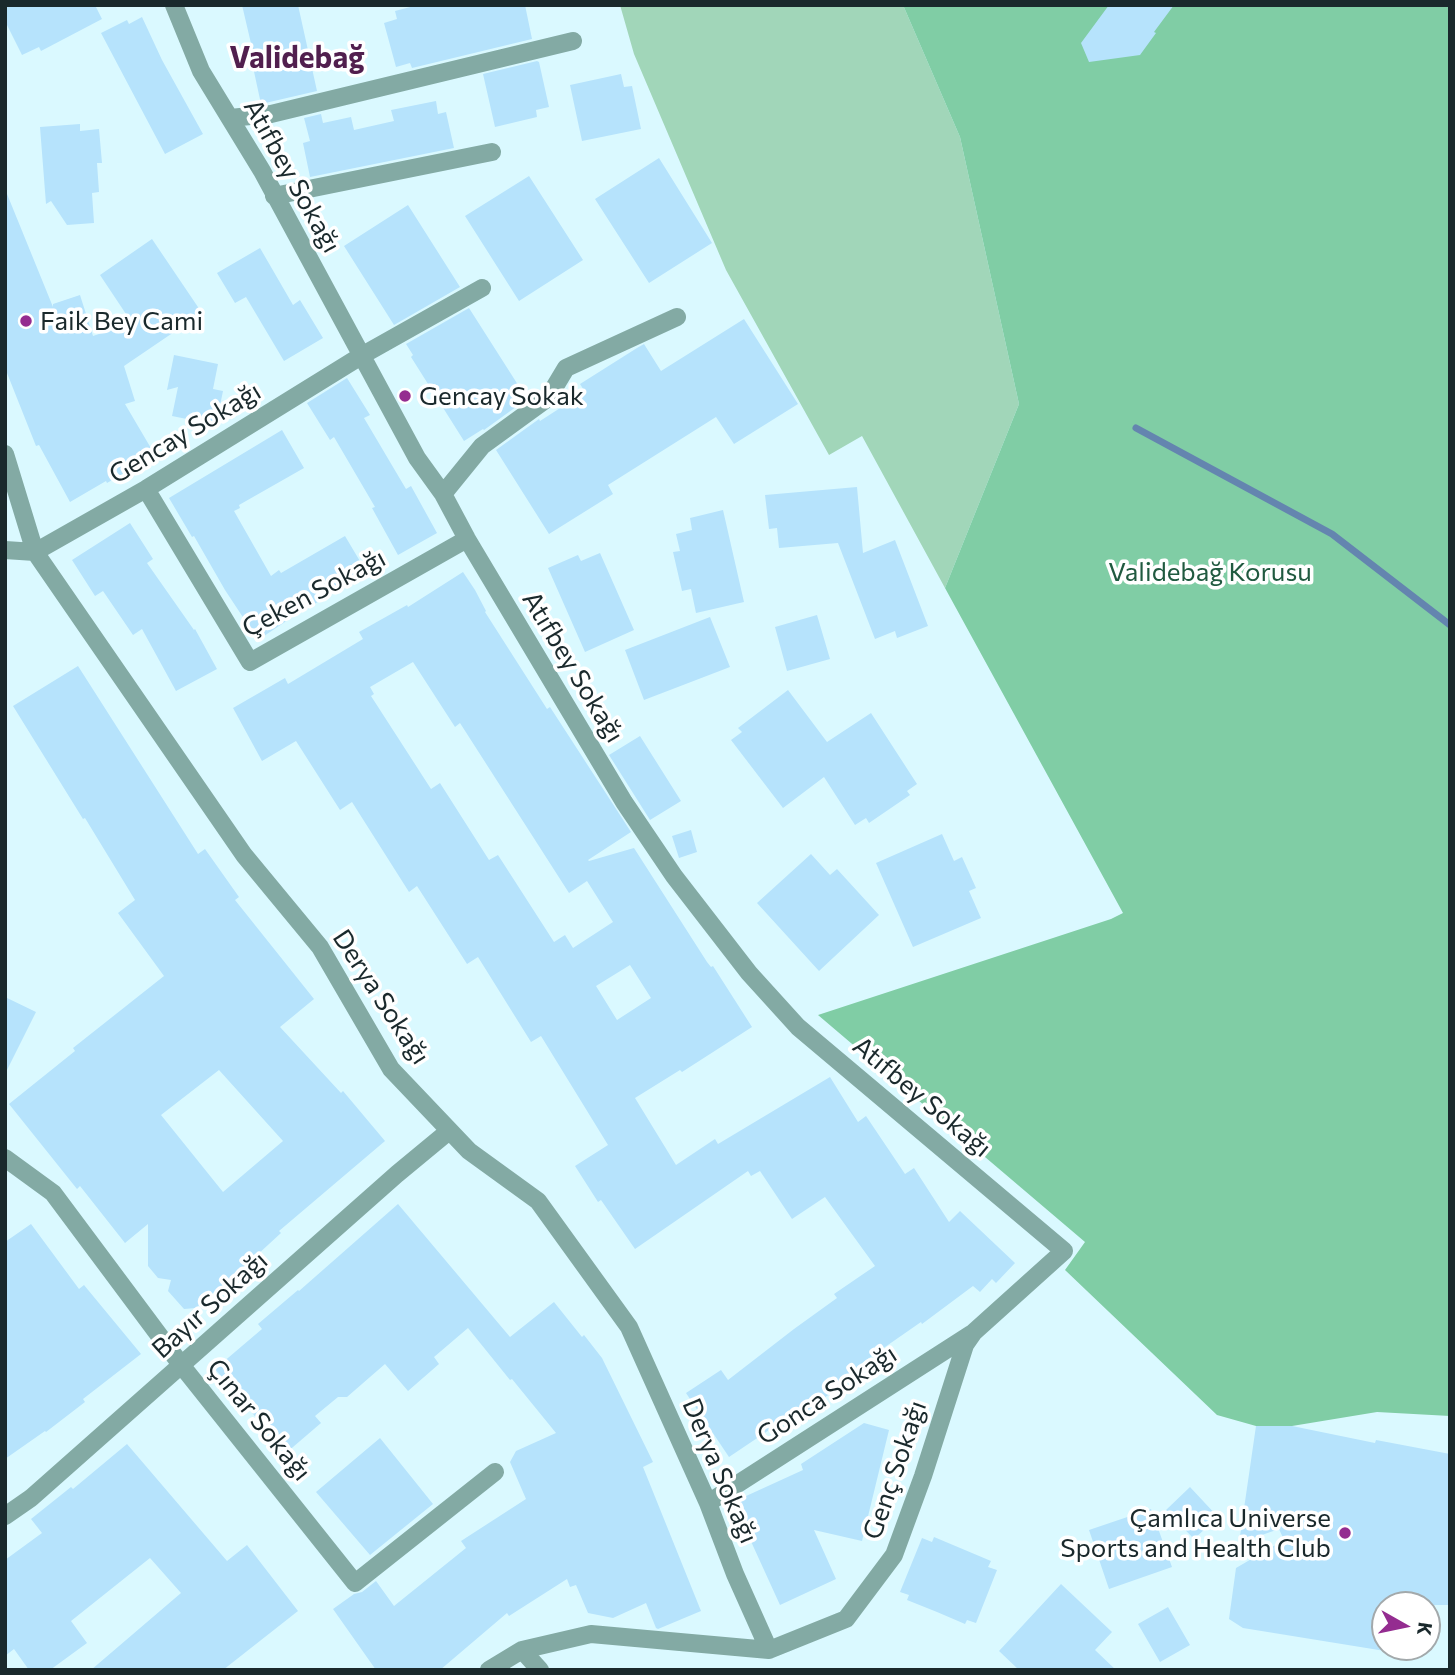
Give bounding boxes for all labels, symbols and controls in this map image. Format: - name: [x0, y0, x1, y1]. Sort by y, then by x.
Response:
- district label: Validebağ: [229, 40, 365, 76]
- street label: Atıfbey Sokağı: [237, 94, 347, 258]
- place label: Faik Bey Cami: [40, 305, 203, 337]
- marker: Faik Bey Cami: [18, 313, 34, 329]
- street label: Gencay Sokağı: [103, 375, 267, 491]
- place label: Gencay Sokak: [419, 380, 584, 412]
- marker: Gencay Sokak: [397, 388, 413, 404]
- street label: Çeken Sokağı: [237, 542, 391, 644]
- park label: Validebağ Korusu: [1108, 556, 1312, 588]
- street label: Atıfbey Sokağı: [516, 586, 630, 748]
- street label: Derya Sokağı: [326, 924, 436, 1070]
- street label: Atıfbey Sokağı: [846, 1030, 998, 1164]
- street label: Bayır Sokağı: [146, 1245, 274, 1365]
- street label: Gonca Sokağı: [751, 1338, 903, 1452]
- street label: Çınar Sokağı: [200, 1353, 318, 1487]
- street label: Derya Sokağı: [676, 1394, 764, 1548]
- street label: Genç Sokağı: [857, 1396, 933, 1544]
- place label: Çamlıca Universe Sports and Health Club: [1060, 1502, 1331, 1564]
- marker: Çamlıca Universe Sports and Health Club: [1337, 1525, 1353, 1541]
- north arrow: [1371, 1591, 1441, 1661]
- text: K: [1413, 1621, 1438, 1637]

